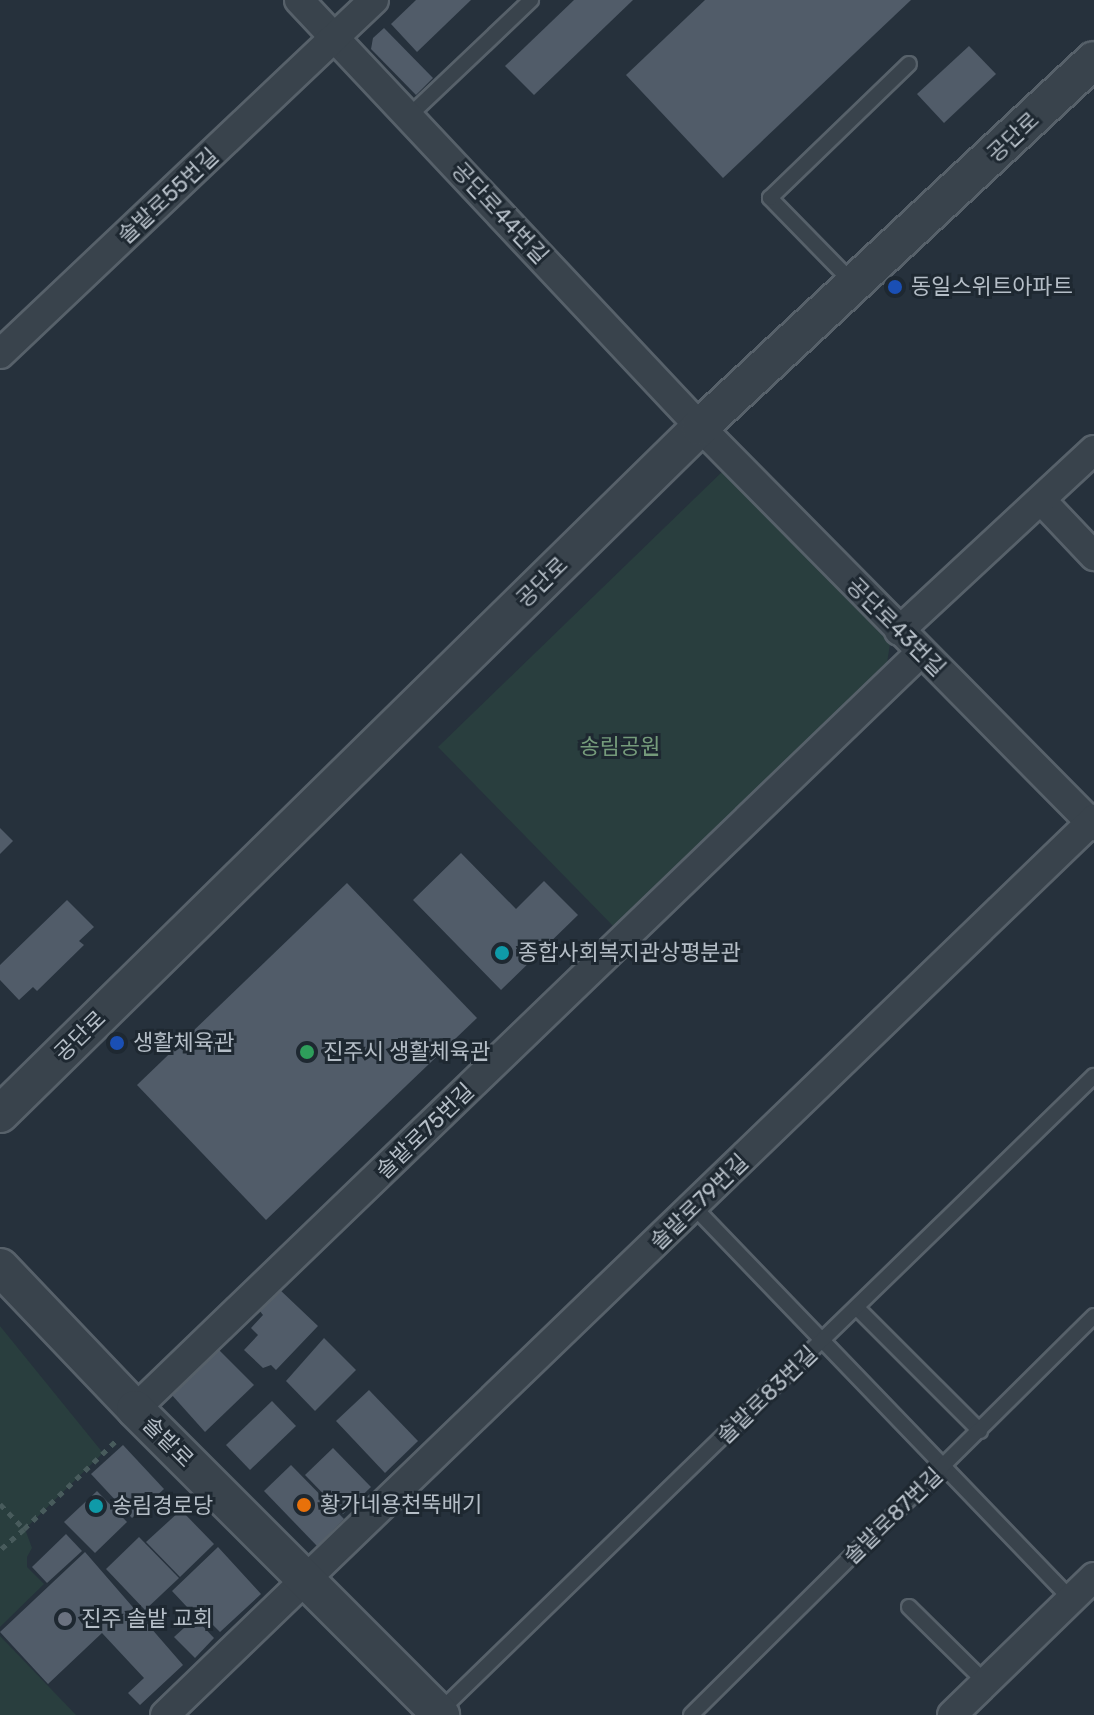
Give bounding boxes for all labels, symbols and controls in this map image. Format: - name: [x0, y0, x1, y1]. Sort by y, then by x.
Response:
- street label: 공단로: [982, 107, 1044, 167]
- street label: 솔밭로55번길: [112, 143, 224, 249]
- street label: 공단로44번길: [447, 157, 553, 269]
- place label: 동일스위트아파트: [911, 274, 1073, 300]
- marker: 동일스위트아파트: [886, 278, 904, 296]
- street label: 공단로: [511, 551, 573, 613]
- street label: 공단로43번길: [841, 572, 951, 682]
- park label: 송림공원: [580, 734, 660, 760]
- place label: 종합사회복지관상평분관: [518, 940, 741, 966]
- marker: 종합사회복지관상평분관: [493, 944, 511, 962]
- street label: 공단로: [49, 1005, 111, 1067]
- place label: 생활체육관: [133, 1030, 234, 1056]
- marker: 생활체육관: [108, 1034, 126, 1052]
- place label: 진주시 생활체육관: [323, 1039, 490, 1065]
- marker: 진주시 생활체육관: [298, 1043, 316, 1061]
- street label: 솔밭로75번길: [371, 1078, 479, 1184]
- street label: 솔밭로79번길: [645, 1149, 753, 1255]
- street label: 솔밭로83번길: [712, 1341, 822, 1449]
- street label: 솔밭로: [137, 1411, 199, 1473]
- street label: 솔밭로87번길: [838, 1463, 948, 1569]
- place label: 황가네용천뚝배기: [320, 1492, 482, 1518]
- place label: 송림경로당: [112, 1493, 213, 1519]
- marker: 황가네용천뚝배기: [295, 1496, 313, 1514]
- marker: 송림경로당: [87, 1497, 105, 1515]
- place label: 진주 솔밭 교회: [81, 1606, 213, 1632]
- marker: 진주 솔밭 교회: [56, 1610, 74, 1628]

